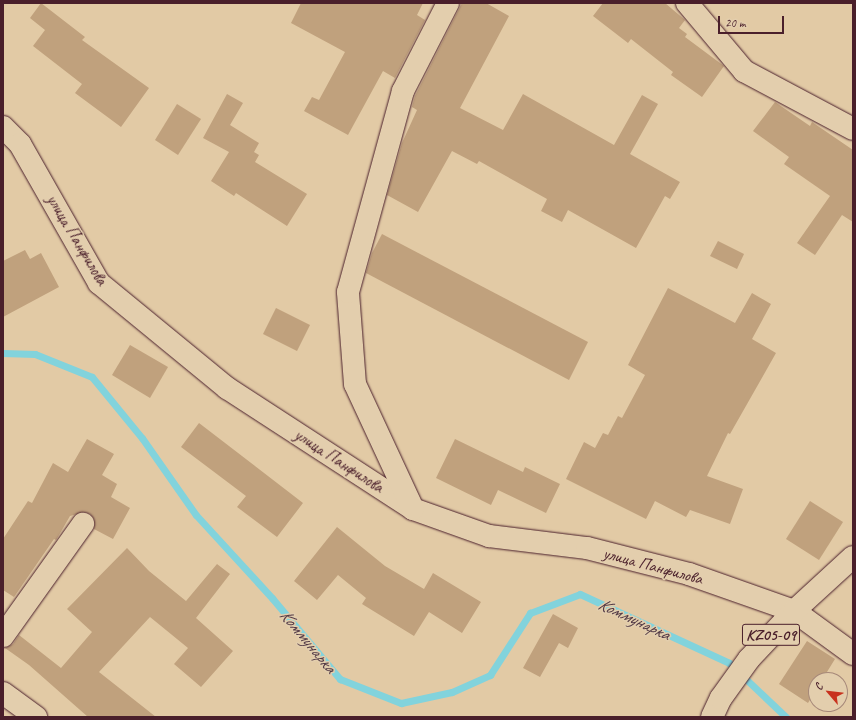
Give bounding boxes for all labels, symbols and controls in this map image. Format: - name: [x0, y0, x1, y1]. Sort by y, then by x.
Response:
- scale bar: [720, 8, 786, 34]
- text: 20 m: [725, 15, 745, 31]
- street label: улица Панфилова: [42, 191, 112, 289]
- street label: улица Панфилова: [291, 425, 387, 497]
- street label: улица Панфилова: [601, 543, 705, 589]
- water label: Коммунарка: [595, 593, 673, 645]
- water label: Коммунарка: [275, 605, 341, 677]
- road number: KZ05-09: [741, 621, 801, 649]
- north arrow: [808, 672, 848, 712]
- text: С: [811, 681, 826, 693]

